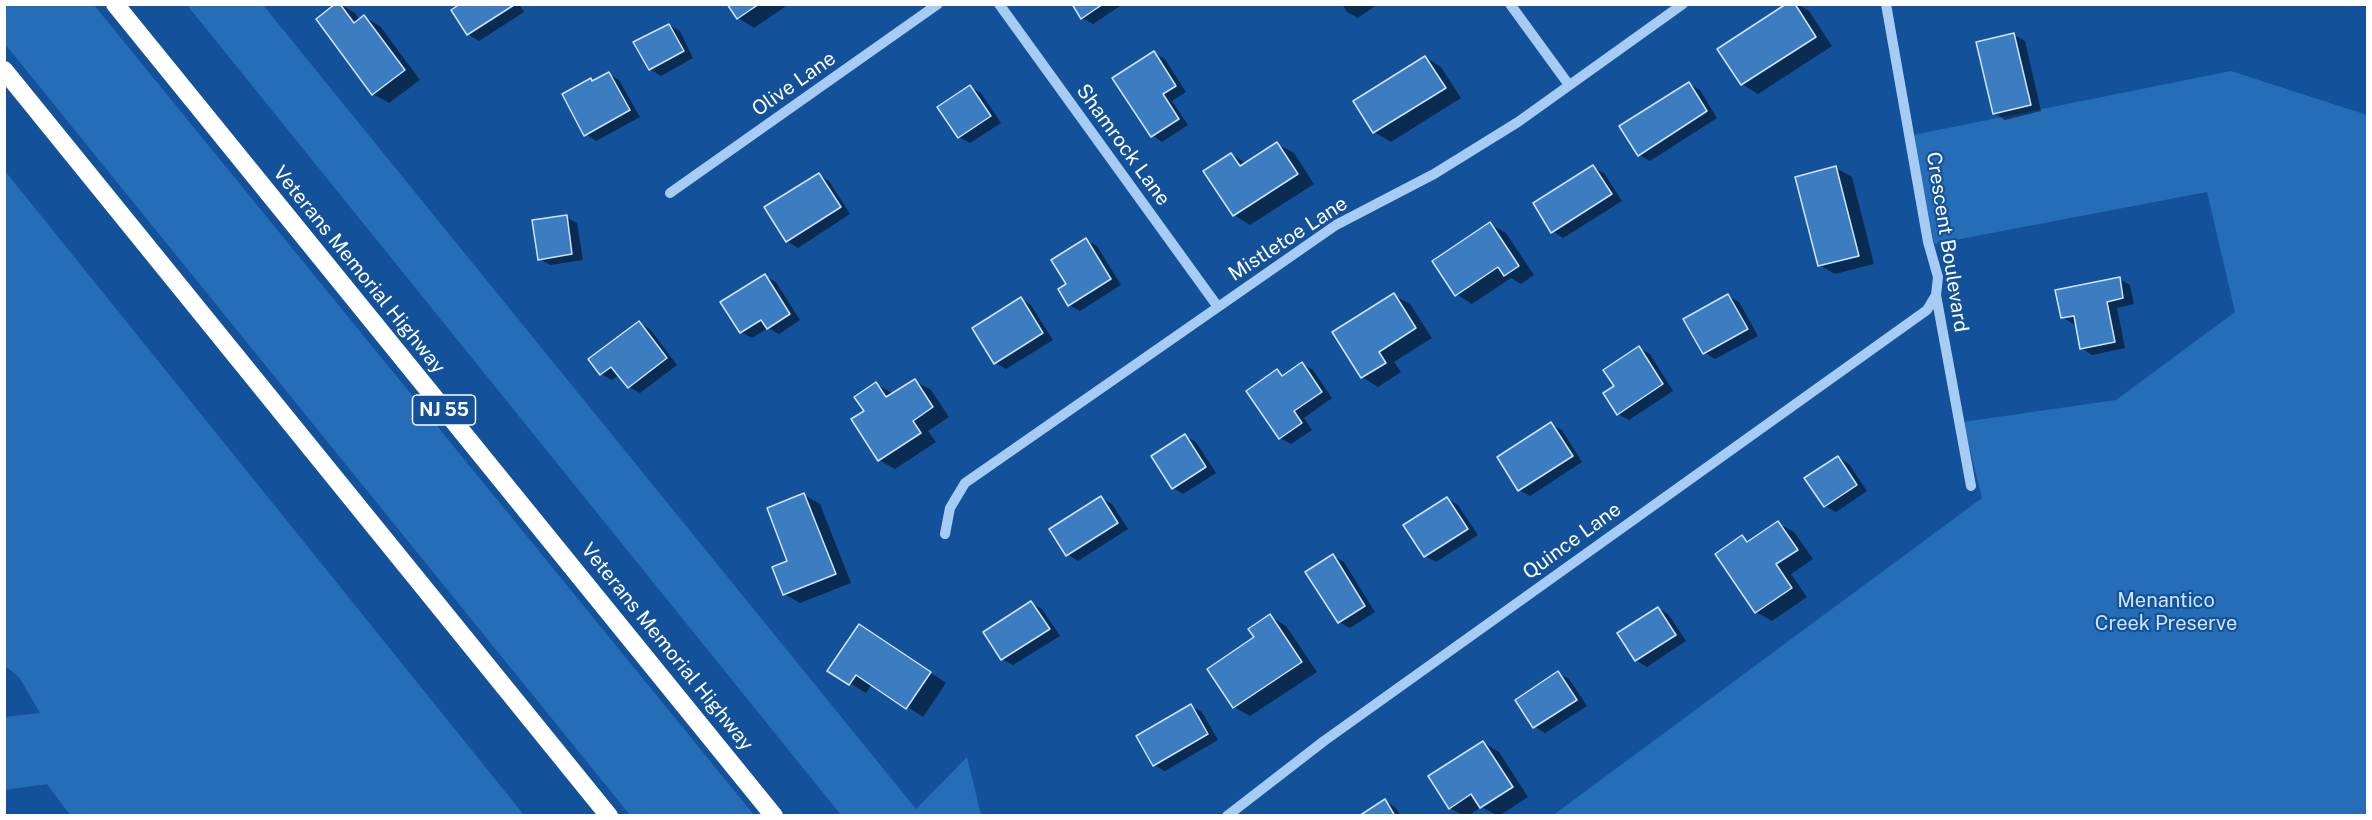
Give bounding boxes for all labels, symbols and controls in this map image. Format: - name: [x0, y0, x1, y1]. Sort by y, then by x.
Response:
- street label: Olive Lane: [748, 46, 840, 122]
- street label: Shamrock Lane: [1071, 80, 1175, 210]
- street label: Crescent Boulevard: [1921, 150, 1973, 334]
- street label: Veterans Memorial Highway: [268, 161, 450, 379]
- street label: Mistletoe Lane: [1224, 192, 1352, 286]
- road number: NJ 55: [412, 395, 476, 425]
- street label: Quince Lane: [1518, 497, 1626, 585]
- street label: Veterans Memorial Highway: [576, 538, 758, 756]
- park label: Menantico Creek Preserve: [2095, 589, 2237, 636]

